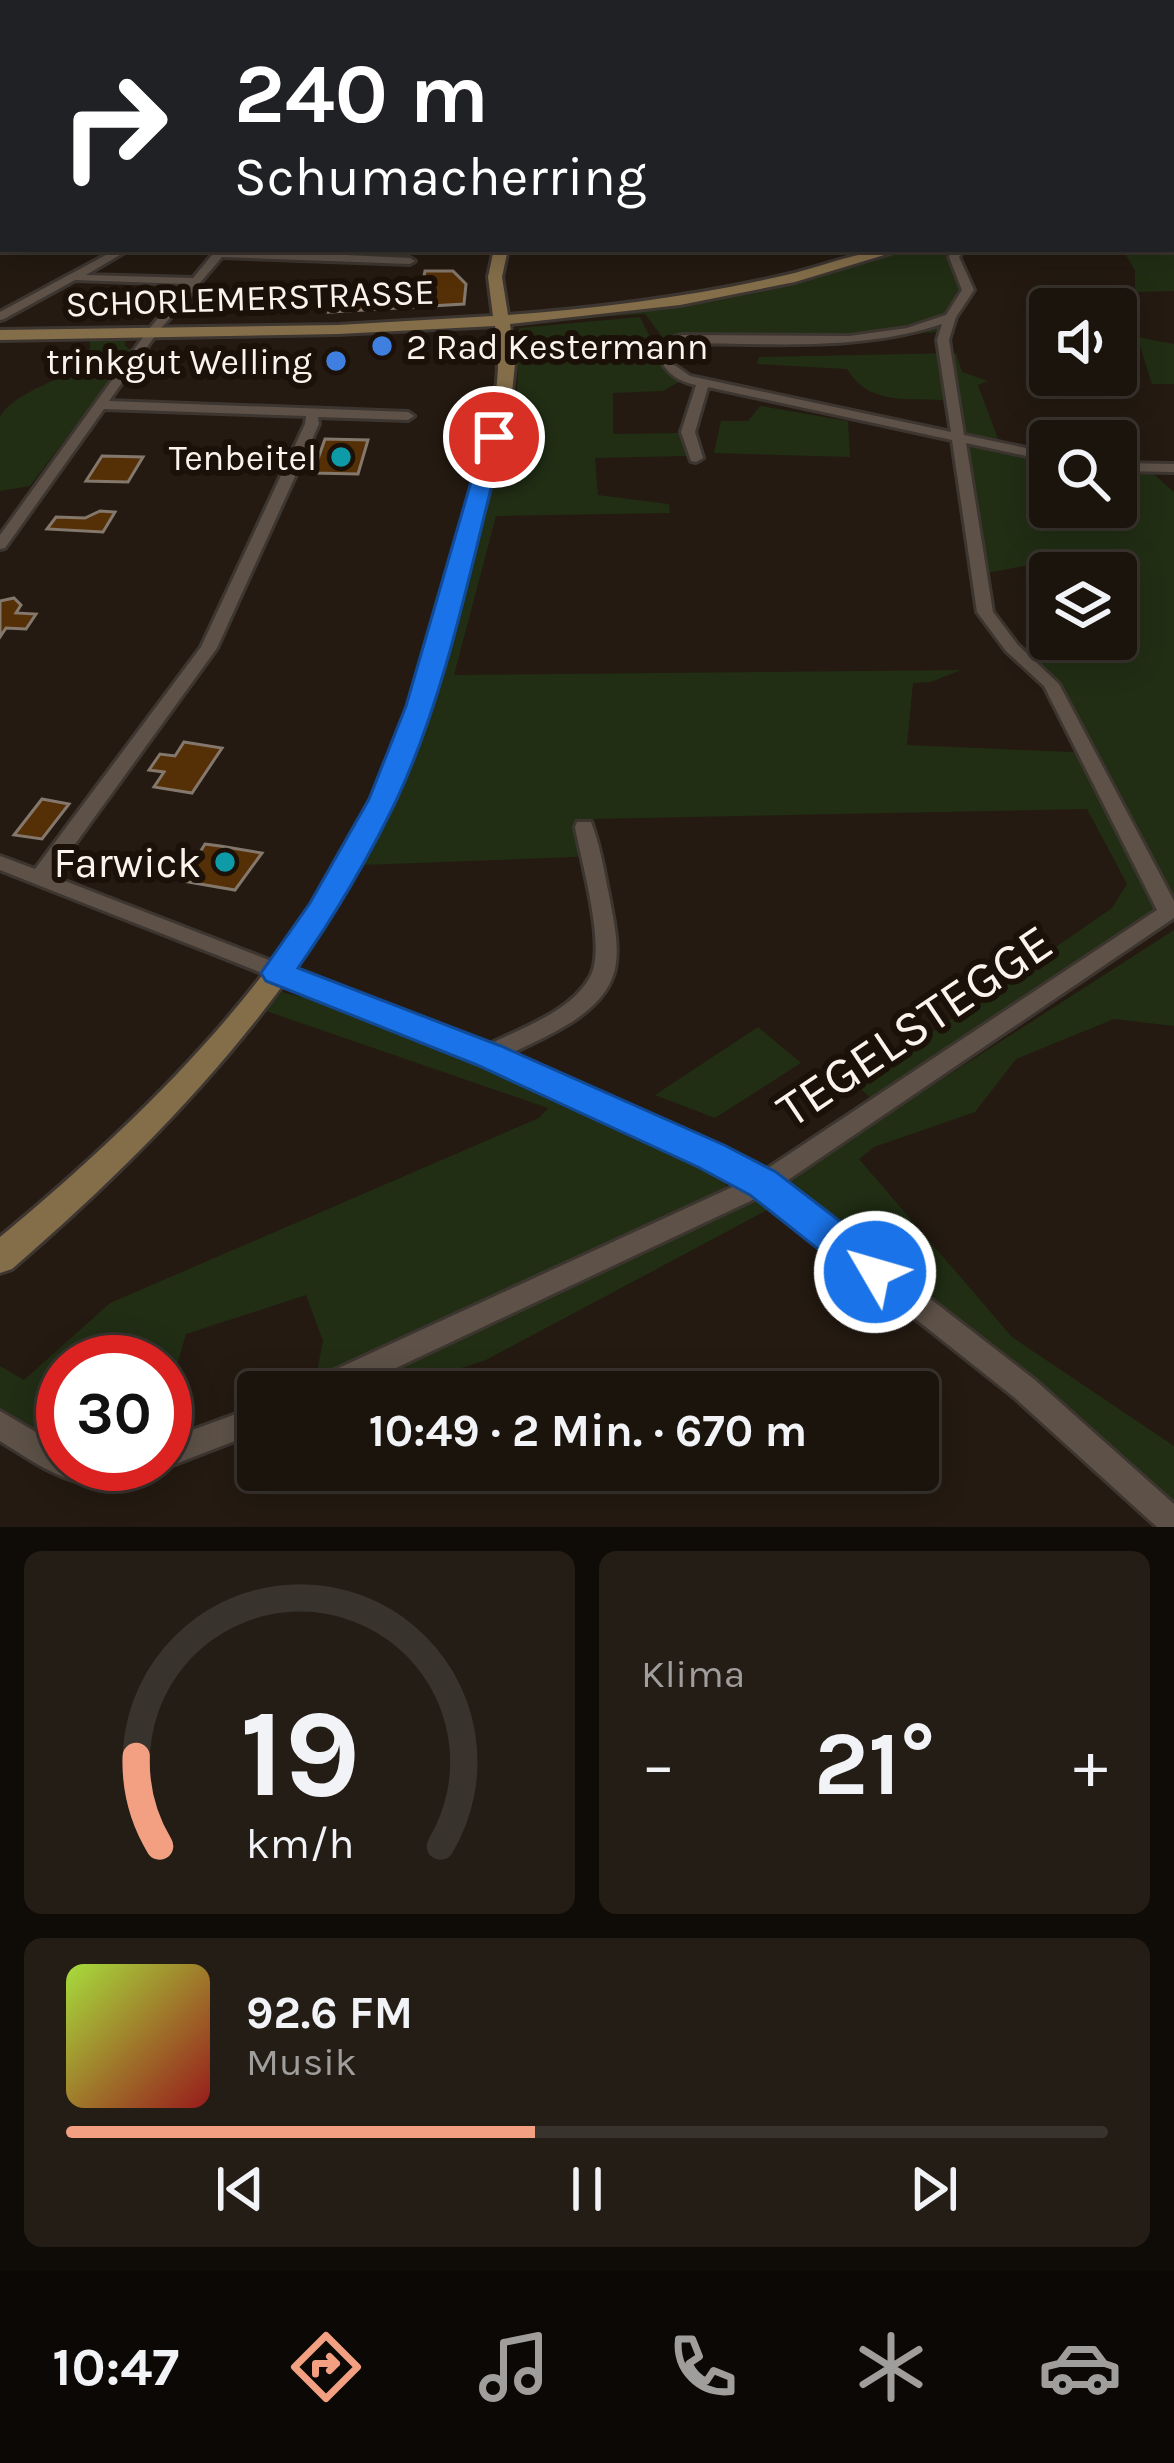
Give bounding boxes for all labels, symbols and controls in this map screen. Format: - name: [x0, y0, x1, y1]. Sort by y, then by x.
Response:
- text: 240 m: [234, 45, 489, 143]
- icon: right: [36, 48, 192, 204]
- text: Schumacherring: [234, 145, 646, 209]
- street label: SCHORLEMERSTRASSE: [65, 271, 435, 325]
- map controls: [1029, 288, 1137, 660]
- button: sound: [1029, 288, 1137, 396]
- place label: 2 Rad Kestermann: [406, 326, 708, 368]
- marker: 2 Rad Kestermann: [369, 333, 395, 359]
- place label: trinkgut Welling: [46, 341, 312, 383]
- marker: trinkgut Welling: [323, 348, 349, 374]
- pin: [443, 386, 545, 488]
- icon: arrive: [461, 404, 527, 470]
- button: search: [1029, 420, 1137, 528]
- place label: Tenbeitel: [169, 437, 317, 479]
- marker: Tenbeitel: [328, 444, 354, 470]
- button: layers: [1029, 552, 1137, 660]
- place label: Farwick: [53, 838, 201, 888]
- marker: Farwick: [212, 849, 238, 875]
- street label: TEGELSTEGGE: [766, 912, 1064, 1140]
- position arrow: [812, 1209, 938, 1335]
- speed limit sign: 30: [36, 1335, 192, 1491]
- text: 10:49 · 2 Min. · 670 m: [369, 1405, 807, 1457]
- text: Klima: [641, 1651, 745, 1697]
- text: 19: [239, 1681, 360, 1826]
- text: 21°: [814, 1711, 935, 1817]
- text: −: [641, 1726, 676, 1804]
- text: +: [1073, 1726, 1108, 1804]
- text: km/h: [245, 1818, 354, 1868]
- text: 92.6 FM: [246, 1987, 413, 2039]
- text: Musik: [246, 2039, 357, 2085]
- icon: previous: [207, 2156, 273, 2222]
- icon: pause: [554, 2156, 620, 2222]
- icon: next: [901, 2156, 967, 2222]
- icon: directions: [284, 2325, 368, 2409]
- icon: music: [472, 2325, 556, 2409]
- icon: phone: [661, 2325, 745, 2409]
- icon: climate: [849, 2325, 933, 2409]
- icon: car: [1038, 2325, 1122, 2409]
- text: 10:47: [52, 2335, 179, 2399]

